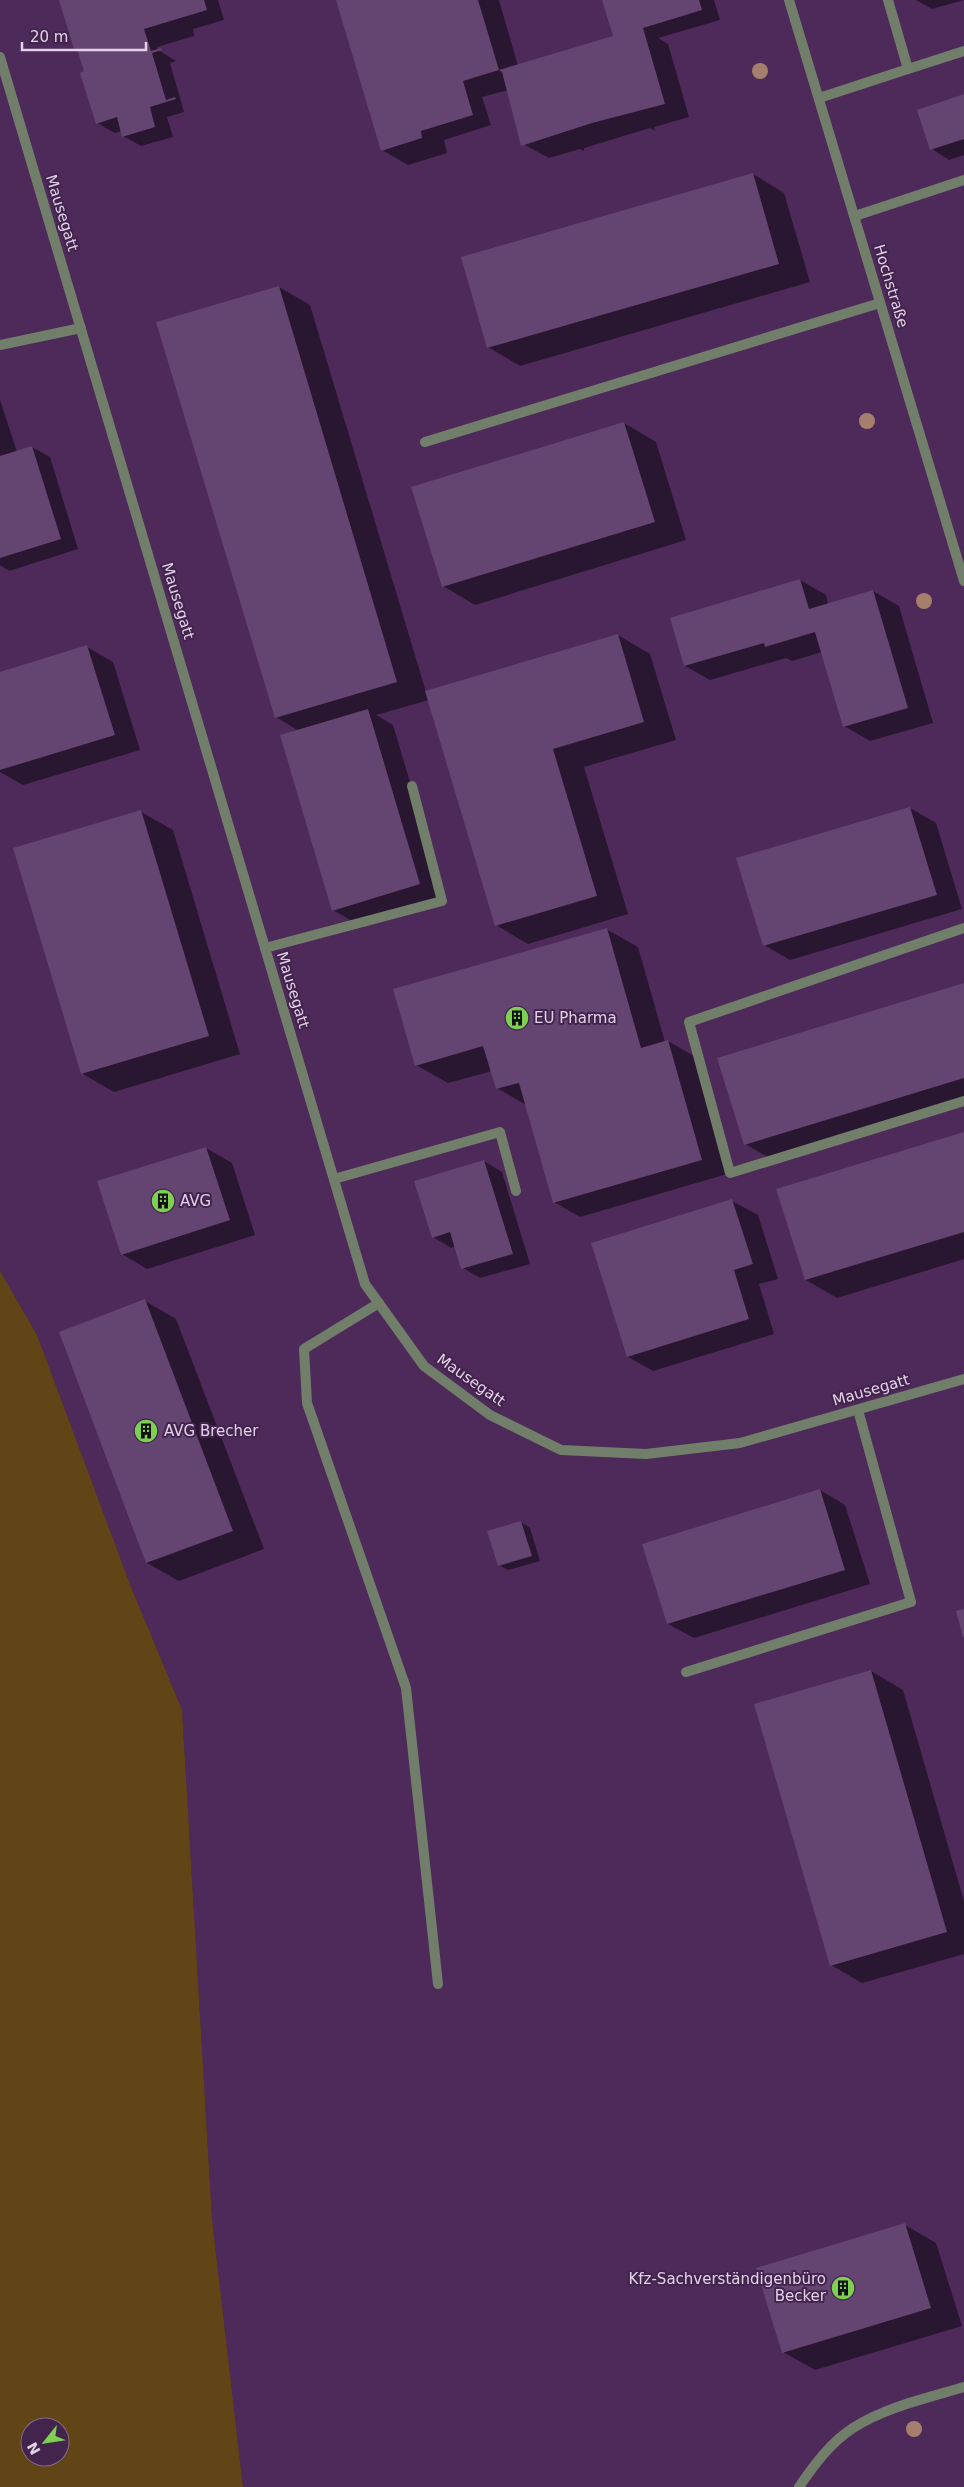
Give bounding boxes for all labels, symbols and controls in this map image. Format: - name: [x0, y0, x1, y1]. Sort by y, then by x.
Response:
- scale bar: [22, 20, 146, 52]
- text: 20 m: [30, 28, 68, 46]
- street label: Mausegatt: [42, 173, 82, 254]
- street label: Hochstraße: [870, 242, 912, 330]
- street label: Mausegatt: [158, 561, 198, 642]
- street label: Mausegatt: [273, 950, 313, 1031]
- building icon: EU Pharma: [504, 1005, 530, 1031]
- place label: EU Pharma: [534, 1009, 617, 1027]
- building icon: AVG: [150, 1188, 176, 1214]
- place label: AVG: [180, 1192, 211, 1210]
- street label: Mausegatt: [433, 1350, 509, 1410]
- street label: Mausegatt: [830, 1370, 912, 1410]
- building icon: AVG Brecher: [133, 1418, 159, 1444]
- place label: AVG Brecher: [164, 1422, 259, 1440]
- place label: Kfz-Sachverständigenbüro Becker: [628, 2270, 827, 2305]
- building icon: Kfz-Sachverständigenbüro Becker: [830, 2275, 856, 2301]
- north arrow: [20, 2417, 70, 2467]
- text: N: [24, 2439, 44, 2458]

